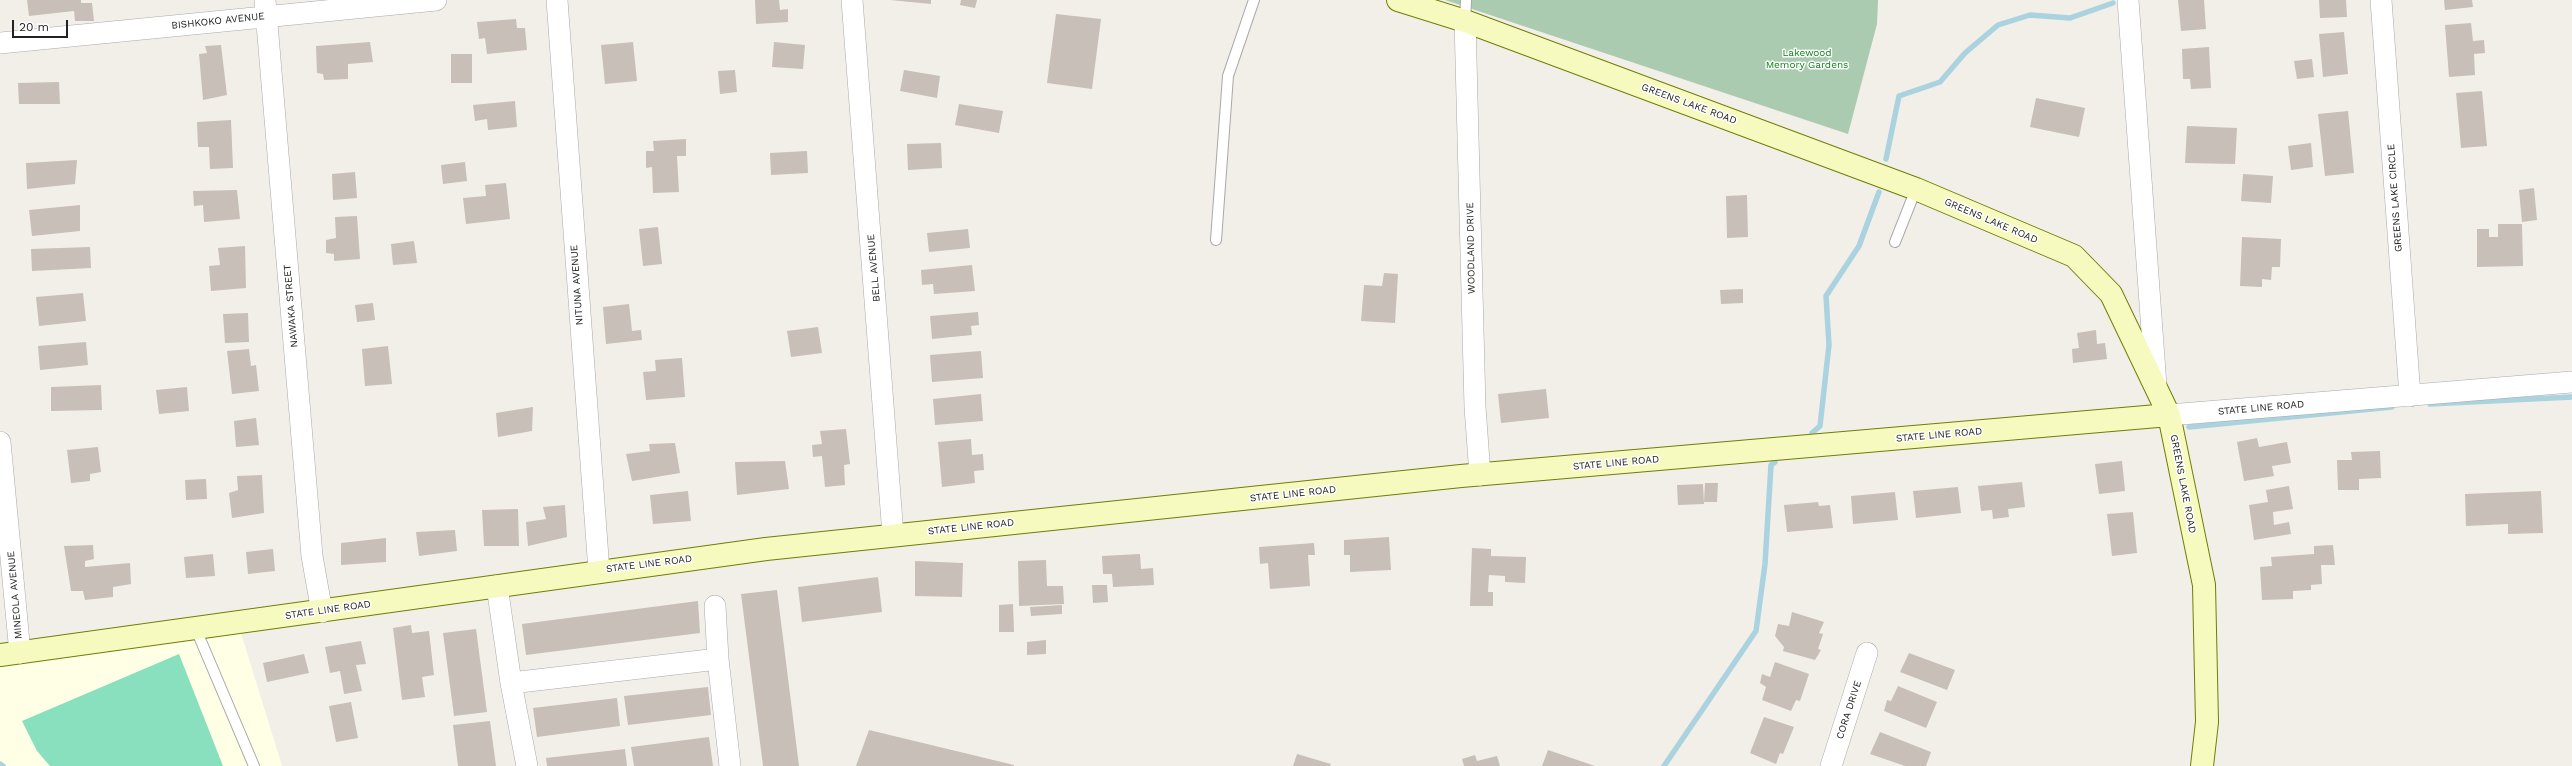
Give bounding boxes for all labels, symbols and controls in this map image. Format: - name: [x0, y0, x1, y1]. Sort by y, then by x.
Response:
- street label: BISHKOKO AVENUE: [171, 10, 265, 32]
- scale bar: [14, 12, 70, 38]
- text: 20 m: [19, 20, 49, 34]
- park label: Lakewood Memory Gardens: [1766, 47, 1848, 70]
- street label: GREENS LAKE ROAD: [1640, 81, 1738, 127]
- street label: GREENS LAKE CIRCLE: [2385, 144, 2405, 252]
- street label: GREENS LAKE ROAD: [1942, 196, 2040, 246]
- street label: WOODLAND DRIVE: [1464, 202, 1478, 294]
- street label: BELL AVENUE: [865, 234, 883, 302]
- street label: NITUNA AVENUE: [568, 244, 586, 326]
- street label: NAWAKA STREET: [281, 264, 301, 348]
- street label: STATE LINE ROAD: [2217, 398, 2305, 418]
- street label: STATE LINE ROAD: [1895, 425, 1983, 445]
- street label: GREENS LAKE ROAD: [2168, 434, 2198, 534]
- street label: STATE LINE ROAD: [1572, 453, 1660, 473]
- street label: STATE LINE ROAD: [1249, 484, 1337, 504]
- street label: STATE LINE ROAD: [927, 517, 1015, 537]
- street label: MINEOLA AVENUE: [5, 551, 25, 639]
- street label: STATE LINE ROAD: [605, 553, 693, 575]
- street label: STATE LINE ROAD: [284, 598, 372, 622]
- street label: CORA DRIVE: [1834, 679, 1864, 741]

